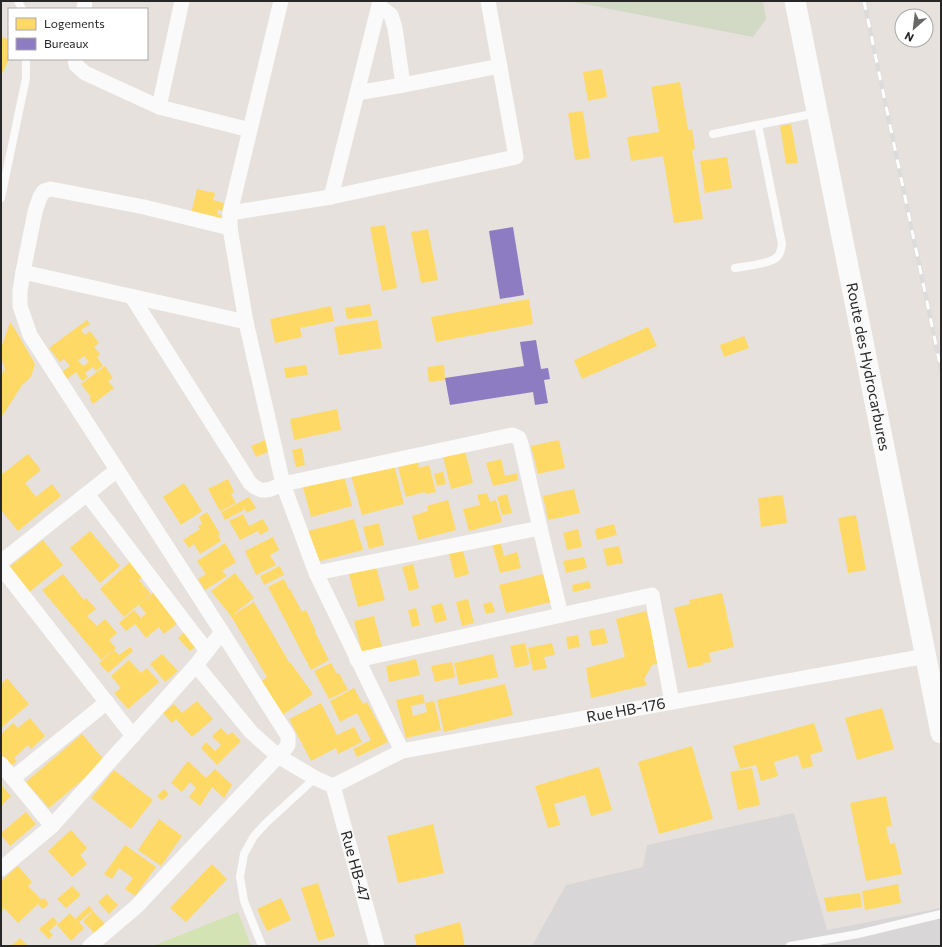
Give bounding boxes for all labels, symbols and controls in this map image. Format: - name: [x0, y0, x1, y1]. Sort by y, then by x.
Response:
- legend: [8, 8, 148, 60]
- north arrow: [894, 8, 934, 48]
- text: Logements: [44, 16, 105, 30]
- text: N: [902, 30, 916, 45]
- text: Bureaux: [44, 36, 89, 50]
- street label: Route des Hydrocarbures: [843, 281, 895, 453]
- street label: Rue HB-176: [585, 693, 667, 725]
- street label: Rue HB-47: [338, 828, 374, 903]

